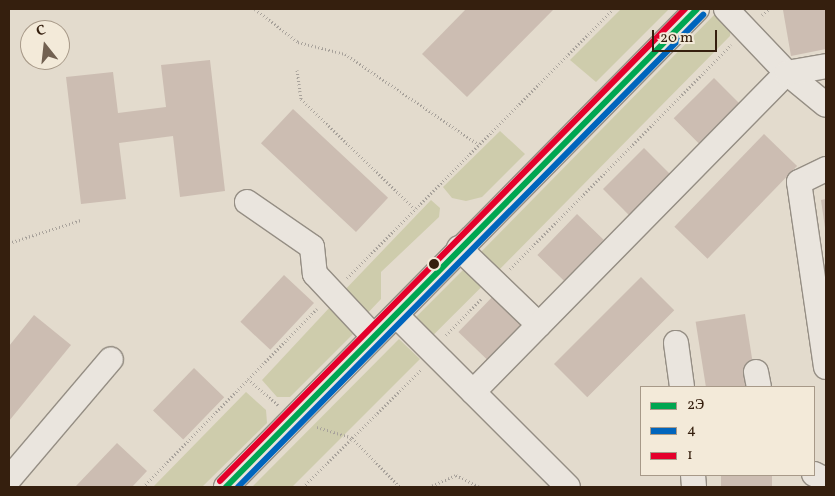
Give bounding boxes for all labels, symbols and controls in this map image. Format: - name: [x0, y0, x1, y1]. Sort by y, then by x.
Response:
- north arrow: [20, 20, 70, 70]
- scale bar: [655, 20, 720, 52]
- text: С: [34, 21, 48, 41]
- text: 20 m: [660, 28, 693, 49]
- unlabelled marker: [429, 259, 439, 269]
- legend: [640, 386, 815, 476]
- text: 2Э: [687, 395, 704, 416]
- text: 4: [687, 420, 696, 441]
- text: 1: [687, 445, 693, 466]

